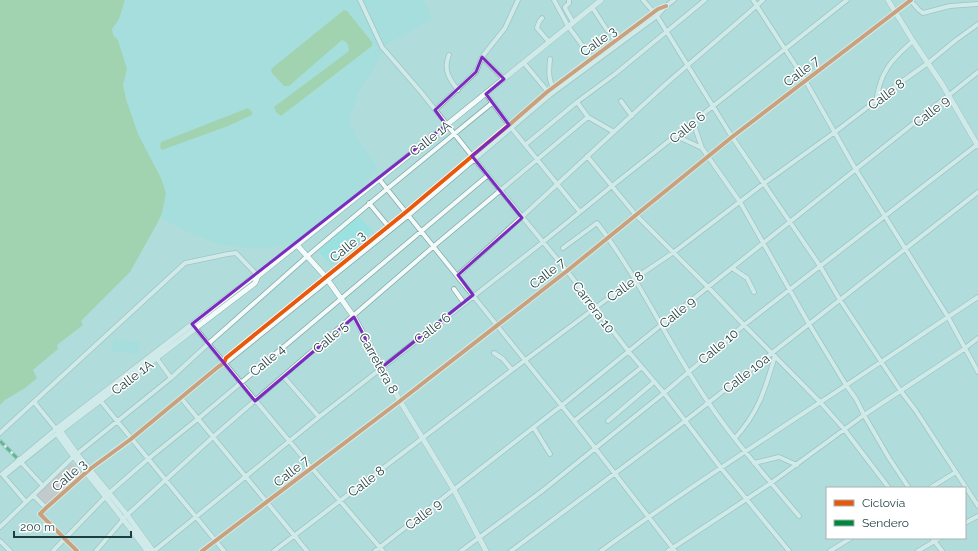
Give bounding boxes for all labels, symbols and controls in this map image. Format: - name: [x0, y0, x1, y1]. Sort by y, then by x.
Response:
- street label: Calle 3: [577, 23, 619, 60]
- street label: Calle 7: [780, 53, 822, 90]
- street label: Calle 8: [865, 76, 908, 113]
- street label: Calle 9: [910, 92, 953, 130]
- street label: Calle 6: [666, 108, 708, 146]
- street label: Calle 1A: [407, 117, 454, 159]
- street label: Calle 3: [327, 228, 368, 265]
- street label: Calle 7: [527, 255, 568, 292]
- street label: Calle 8: [604, 268, 647, 305]
- street label: Carrera 10: [569, 278, 618, 336]
- street label: Calle 9: [656, 293, 699, 331]
- street label: Calle 6: [411, 310, 454, 347]
- street label: Calle 5: [310, 318, 351, 357]
- street label: Calle 10: [695, 325, 741, 367]
- street label: Carretera 8: [356, 330, 402, 396]
- street label: Calle 4: [247, 341, 288, 379]
- street label: Calle 10a: [720, 351, 772, 396]
- street label: Calle 1A: [108, 357, 156, 398]
- street label: Calle 7: [271, 453, 312, 490]
- street label: Calle 3: [49, 456, 90, 494]
- street label: Calle 8: [345, 463, 388, 500]
- legend: [826, 487, 966, 539]
- street label: Calle 9: [402, 496, 445, 533]
- text: Ciclovía: [862, 496, 905, 510]
- scale bar: [14, 513, 131, 539]
- text: Sendero: [862, 516, 909, 530]
- text: 200 m: [20, 520, 55, 534]

